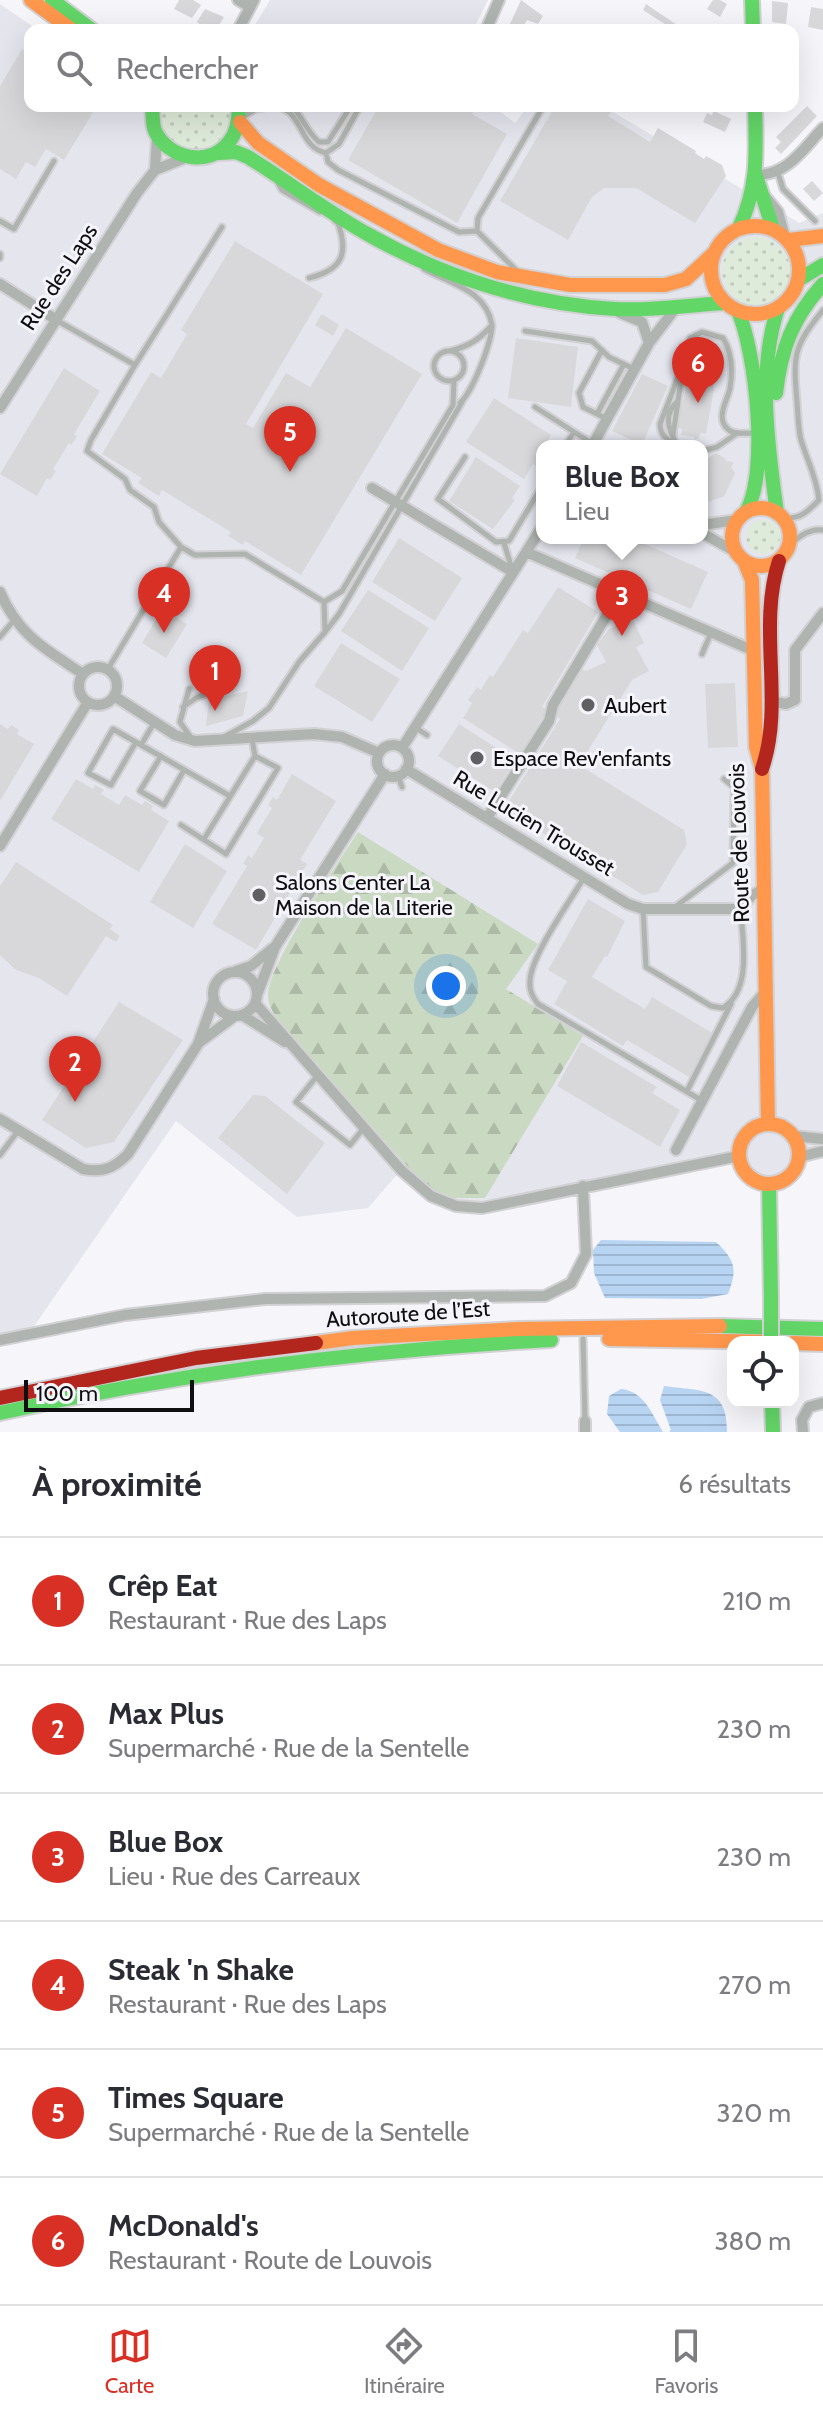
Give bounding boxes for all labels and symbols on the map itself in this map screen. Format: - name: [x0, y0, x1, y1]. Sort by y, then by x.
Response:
- street label: Rue des Laps: [15, 219, 103, 335]
- pin: 6: [672, 337, 724, 403]
- pin: 5: [264, 406, 316, 472]
- pin: 4: [138, 567, 190, 633]
- pin: 3: [596, 570, 648, 636]
- pin: 1: [189, 645, 241, 711]
- place label: Aubert: [604, 692, 667, 719]
- marker: Aubert: [579, 696, 597, 714]
- place label: Espace Rev'enfants: [493, 745, 671, 772]
- marker: Espace Rev'enfants: [468, 749, 486, 767]
- street label: Route de Louvois: [723, 763, 755, 923]
- street label: Rue Lucien Trousset: [448, 764, 620, 882]
- place label: Salons Center La Maison de la Literie: [275, 869, 453, 921]
- marker: Salons Center La Maison de la Literie: [250, 886, 268, 904]
- your location: [426, 966, 466, 1006]
- pin: 2: [49, 1036, 101, 1102]
- street label: Autoroute de l’Est: [325, 1295, 491, 1333]
- scale bar: [24, 1376, 194, 1412]

